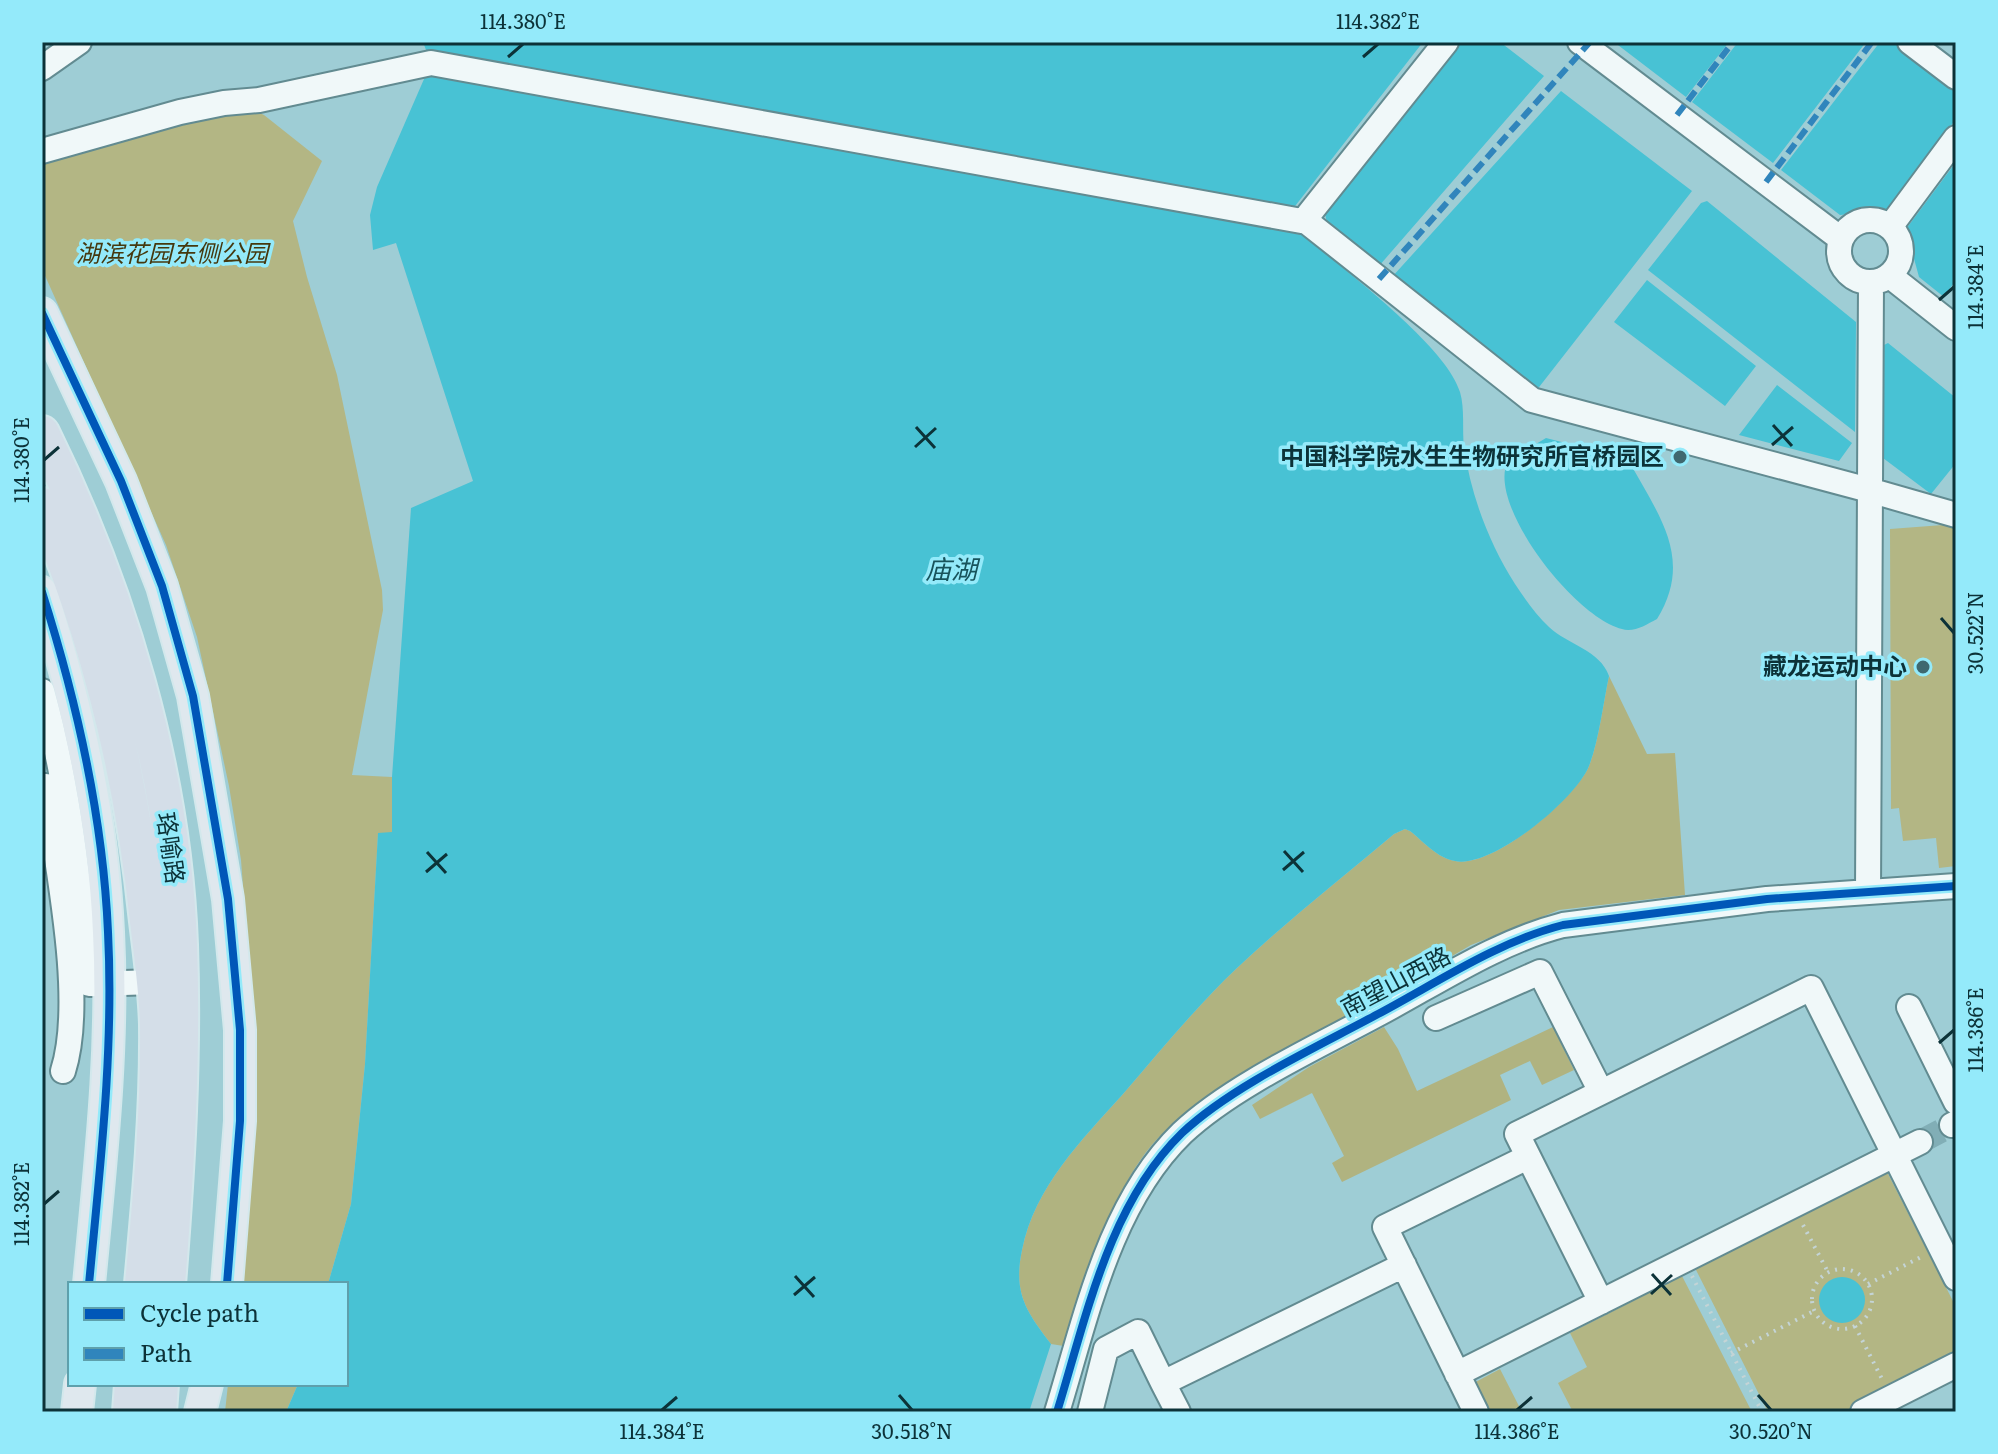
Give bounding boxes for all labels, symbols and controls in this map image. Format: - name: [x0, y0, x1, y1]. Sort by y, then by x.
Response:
- text: 114.380°E: [480, 5, 566, 35]
- text: 114.382°E: [1336, 5, 1420, 35]
- park label: 湖滨花园东侧公园: [76, 234, 271, 269]
- text: 114.384°E: [1959, 245, 1989, 329]
- text: 114.380°E: [5, 417, 35, 503]
- place label: 中国科学院水生生物研究所官桥园区: [1280, 437, 1664, 472]
- marker: 中国科学院水生生物研究所官桥园区: [1671, 448, 1689, 466]
- water label: 庙湖: [925, 548, 981, 587]
- text: 30.522°N: [1959, 592, 1989, 674]
- place label: 藏龙运动中心: [1763, 647, 1907, 682]
- marker: 藏龙运动中心: [1914, 658, 1932, 676]
- street label: 珞喻路: [150, 810, 195, 886]
- street label: 南望山西路: [1334, 936, 1456, 1023]
- text: 114.386°E: [1959, 987, 1989, 1073]
- text: 114.382°E: [5, 1162, 35, 1246]
- legend: [68, 1282, 348, 1386]
- text: Cycle path: [140, 1294, 259, 1329]
- text: Path: [140, 1334, 192, 1369]
- text: 114.384°E: [620, 1415, 704, 1445]
- text: 30.518°N: [871, 1415, 953, 1445]
- text: 114.386°E: [1474, 1415, 1560, 1445]
- text: 30.520°N: [1729, 1415, 1813, 1445]

